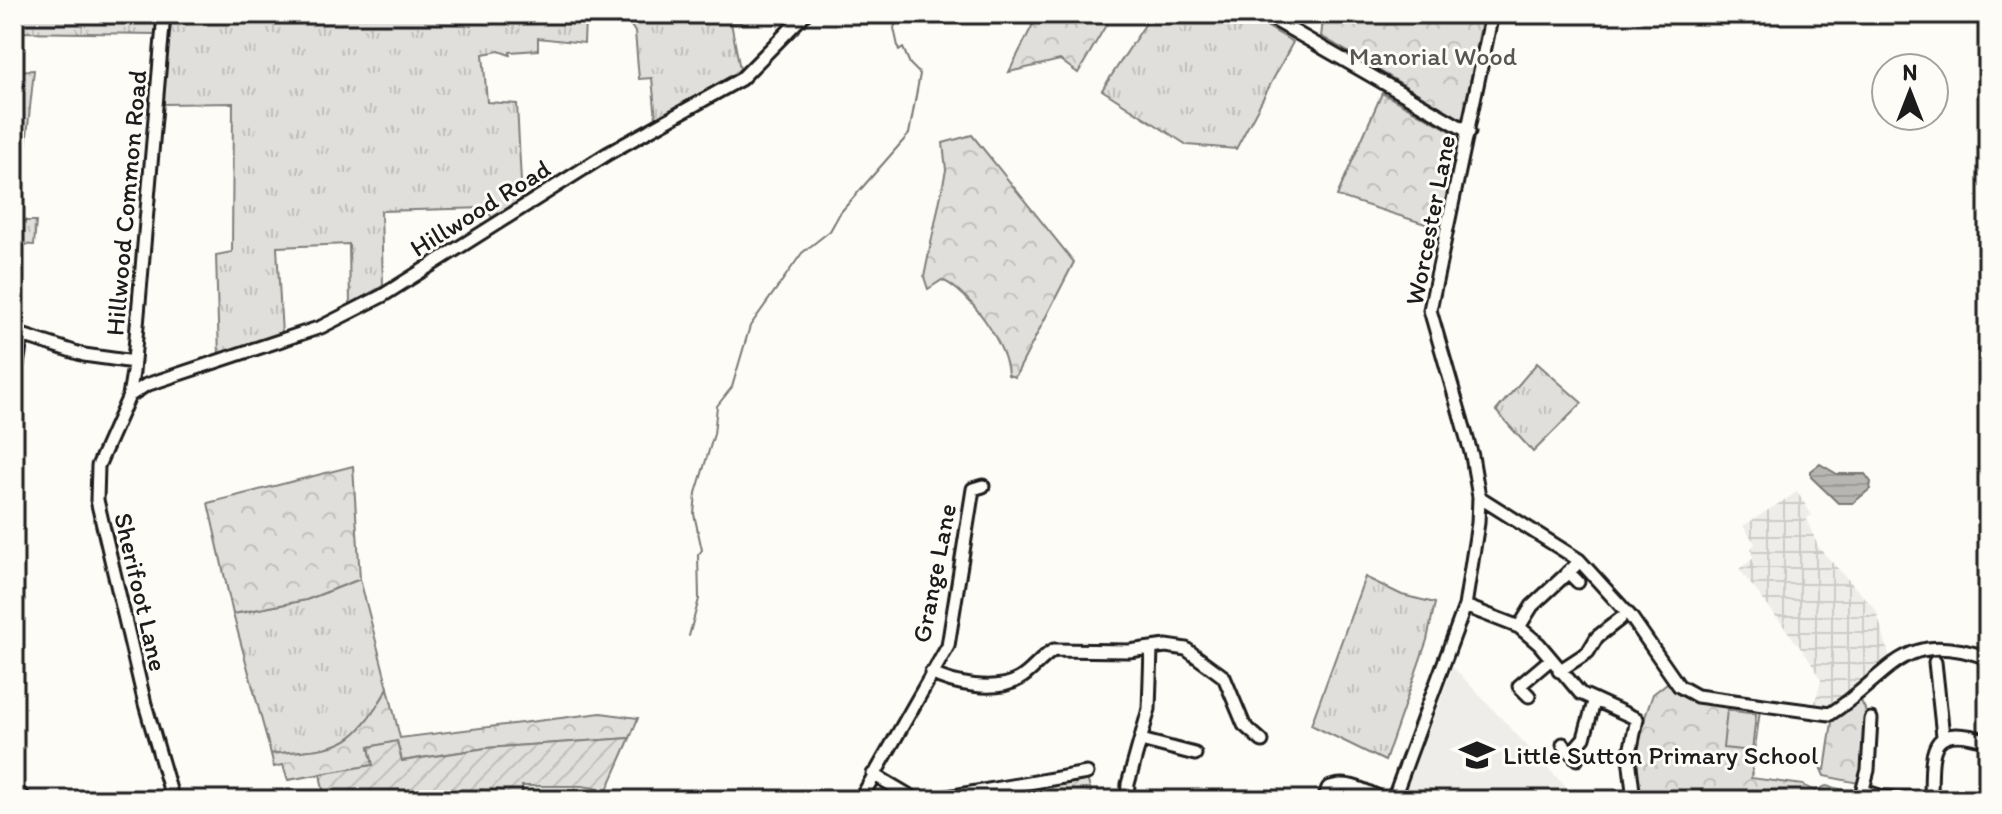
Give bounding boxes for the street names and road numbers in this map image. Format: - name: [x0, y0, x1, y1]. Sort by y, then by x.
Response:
- street label: Hillwood Common Road: [98, 69, 154, 337]
- street label: Worcester Lane: [1398, 132, 1462, 308]
- street label: Hillwood Road: [404, 152, 556, 264]
- street label: Grange Lane: [905, 501, 963, 645]
- street label: Sherifoot Lane: [107, 510, 175, 674]

